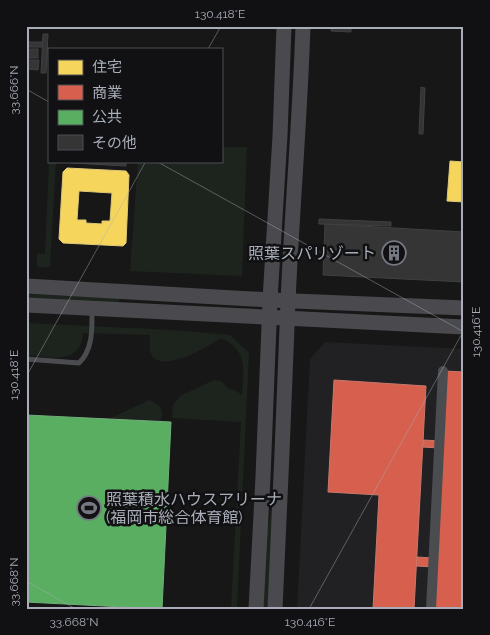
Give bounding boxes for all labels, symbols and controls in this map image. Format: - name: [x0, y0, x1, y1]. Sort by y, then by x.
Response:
- text: 130.418°E: [195, 7, 245, 21]
- legend: [48, 48, 222, 162]
- text: 住宅: [92, 58, 122, 76]
- text: 33.666°N: [7, 65, 21, 115]
- text: 商業: [92, 84, 122, 102]
- text: 公共: [92, 108, 122, 126]
- text: その他: [92, 134, 137, 152]
- building icon: 照葉スパリゾート: [381, 240, 407, 266]
- place label: 照葉スパリゾート: [248, 244, 376, 263]
- text: 130.416°E: [469, 307, 483, 357]
- text: 130.418°E: [7, 350, 21, 400]
- place label: 照葉積水ハウスアリーナ (福岡市総合体育館): [106, 490, 282, 527]
- sports icon: 照葉積水ハウスアリーナ (福岡市総合体育館): [76, 495, 102, 521]
- text: 33.668°N: [7, 557, 21, 607]
- text: 33.668°N: [49, 615, 99, 629]
- text: 130.416°E: [285, 615, 335, 629]

